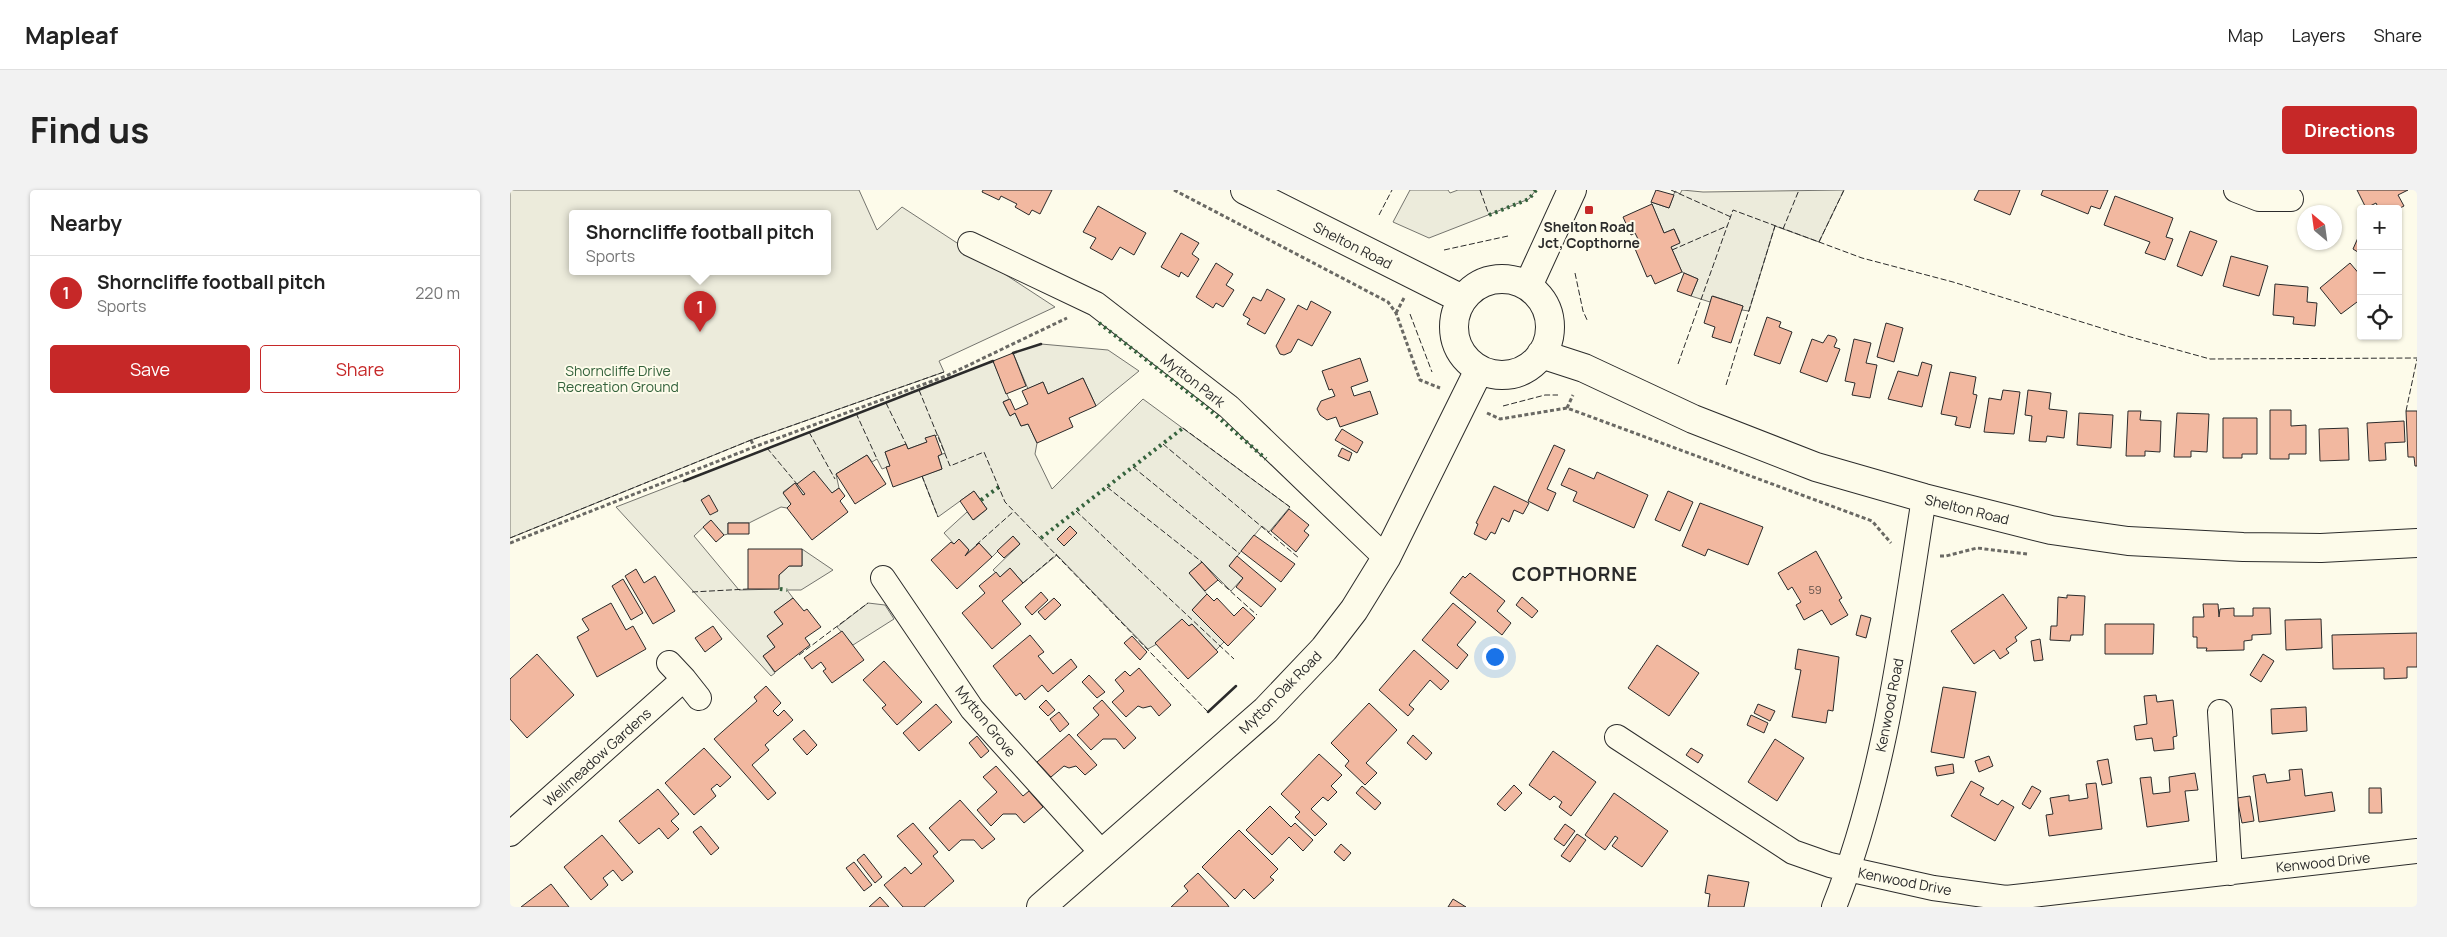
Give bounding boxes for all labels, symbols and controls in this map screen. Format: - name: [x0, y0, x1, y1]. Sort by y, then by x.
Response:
- text: Mapleaf: [25, 18, 118, 51]
- text: Map: [2228, 23, 2263, 47]
- text: Layers: [2291, 23, 2345, 47]
- text: Share: [2373, 23, 2422, 47]
- text: Find us: [30, 106, 149, 154]
- button: Directions: [2282, 106, 2417, 154]
- marker: Shelton Road Jct, Copthorne: [1583, 204, 1595, 216]
- north arrow: [2297, 205, 2342, 250]
- map controls: [2357, 205, 2402, 340]
- button: +: [2357, 205, 2402, 250]
- text: Nearby: [50, 209, 122, 237]
- popup: [569, 210, 831, 275]
- street label: Shelton Road: [1310, 217, 1396, 273]
- place label: Shelton Road Jct, Copthorne: [1538, 217, 1640, 252]
- text: Shorncliffe football pitch: [586, 219, 814, 245]
- text: Sports: [586, 245, 635, 267]
- button: −: [2357, 250, 2402, 295]
- text: Shorncliffe football pitch: [97, 269, 325, 295]
- text: 1: [62, 282, 70, 304]
- text: 220 m: [415, 282, 460, 304]
- pin: 1: [684, 291, 716, 332]
- text: Sports: [97, 295, 146, 317]
- button: locate: [2357, 295, 2402, 340]
- button: Save: [50, 345, 250, 393]
- button: Share: [260, 345, 460, 393]
- street label: Mytton Park: [1157, 349, 1230, 412]
- park label: Shorncliffe Drive Recreation Ground: [557, 361, 679, 396]
- street label: Shelton Road: [1923, 489, 2011, 529]
- district label: COPTHORNE: [1512, 561, 1638, 587]
- house number: 59: [1808, 582, 1822, 597]
- your location: [1482, 644, 1508, 670]
- street label: Mytton Oak Road: [1234, 646, 1326, 738]
- street label: Kenwood Road: [1871, 656, 1907, 754]
- street label: Mytton Grove: [951, 681, 1021, 761]
- street label: Wellmeadow Gardens: [539, 703, 655, 811]
- street label: Kenwood Drive: [2275, 848, 2371, 876]
- street label: Kenwood Drive: [1857, 863, 1953, 899]

